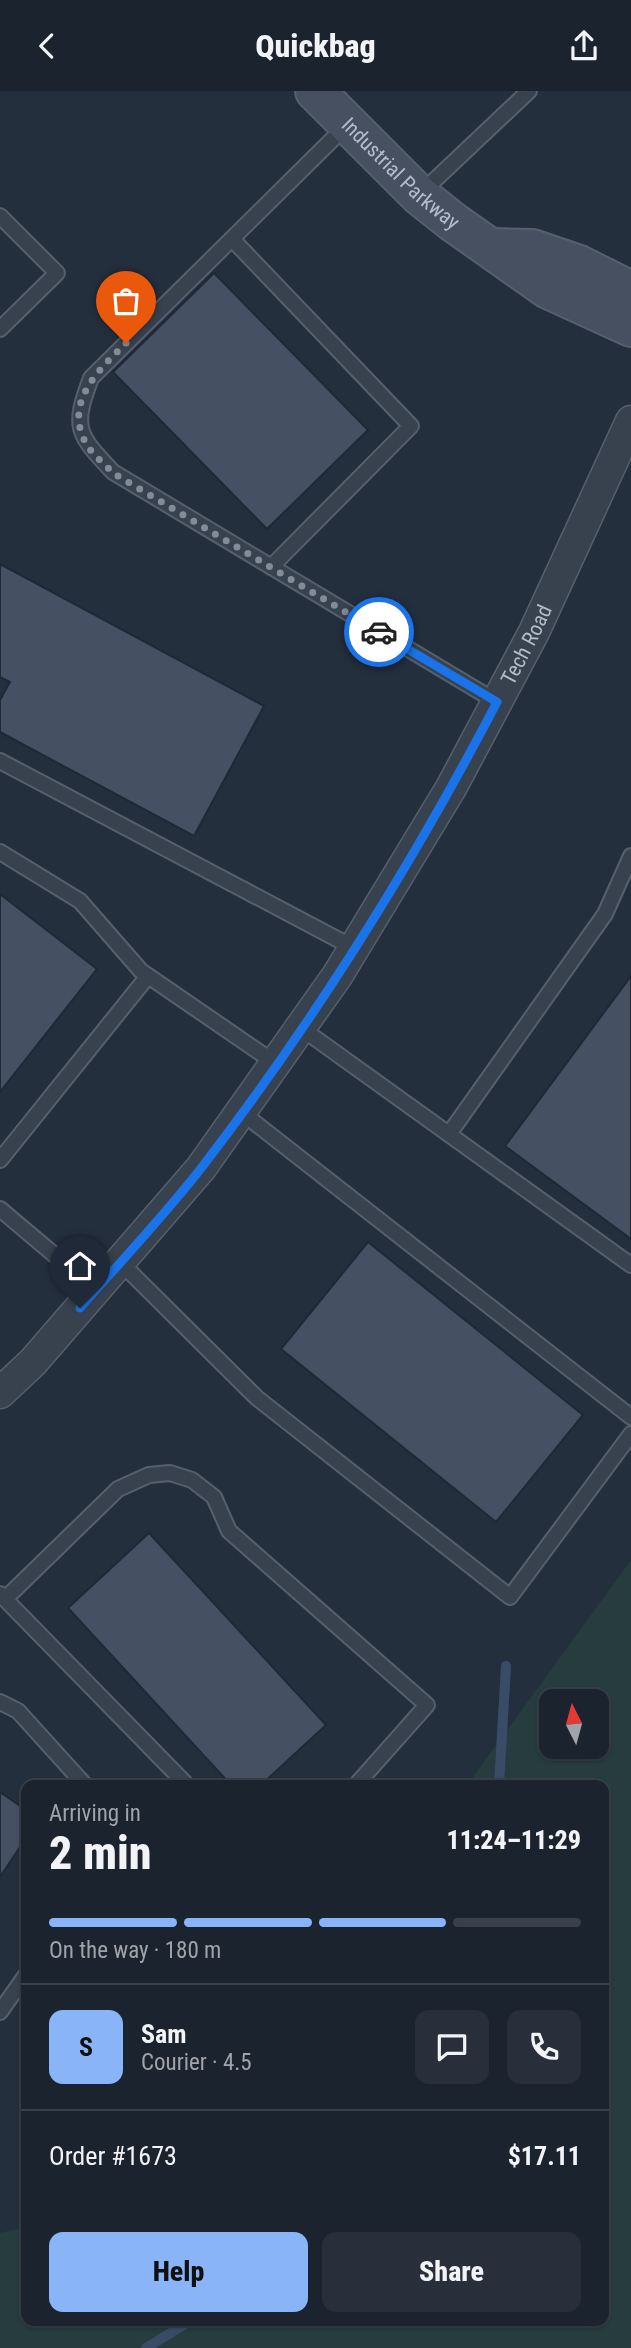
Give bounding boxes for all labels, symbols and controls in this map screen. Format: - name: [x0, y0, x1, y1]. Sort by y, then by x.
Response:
- icon: back: [28, 27, 66, 65]
- text: Quickbag: [255, 27, 376, 65]
- icon: share: [565, 27, 603, 65]
- street label: Industrial Parkway: [337, 113, 464, 235]
- pin: [96, 271, 156, 343]
- icon: bag: [107, 282, 145, 320]
- courier: [344, 597, 414, 667]
- street label: Tech Road: [496, 601, 557, 689]
- icon: car: [360, 613, 398, 651]
- pin: [50, 1236, 110, 1308]
- icon: home: [61, 1247, 99, 1285]
- north arrow: [539, 1689, 609, 1759]
- map controls: [539, 1689, 609, 1759]
- text: Arriving in: [49, 1800, 141, 1827]
- text: 11:24–11:29: [447, 1825, 581, 1855]
- text: 2 min: [49, 1826, 152, 1880]
- text: On the way · 180 m: [49, 1937, 221, 1964]
- button: chat: [415, 2010, 489, 2084]
- button: phone: [507, 2010, 581, 2084]
- text: Sam: [141, 2019, 187, 2049]
- text: S: [79, 2032, 93, 2062]
- text: Courier · 4.5: [141, 2049, 252, 2076]
- text: Order #1673: [49, 2141, 177, 2171]
- text: $17.11: [508, 2141, 581, 2171]
- button: Help: [49, 2232, 308, 2312]
- button: Share: [322, 2232, 581, 2312]

